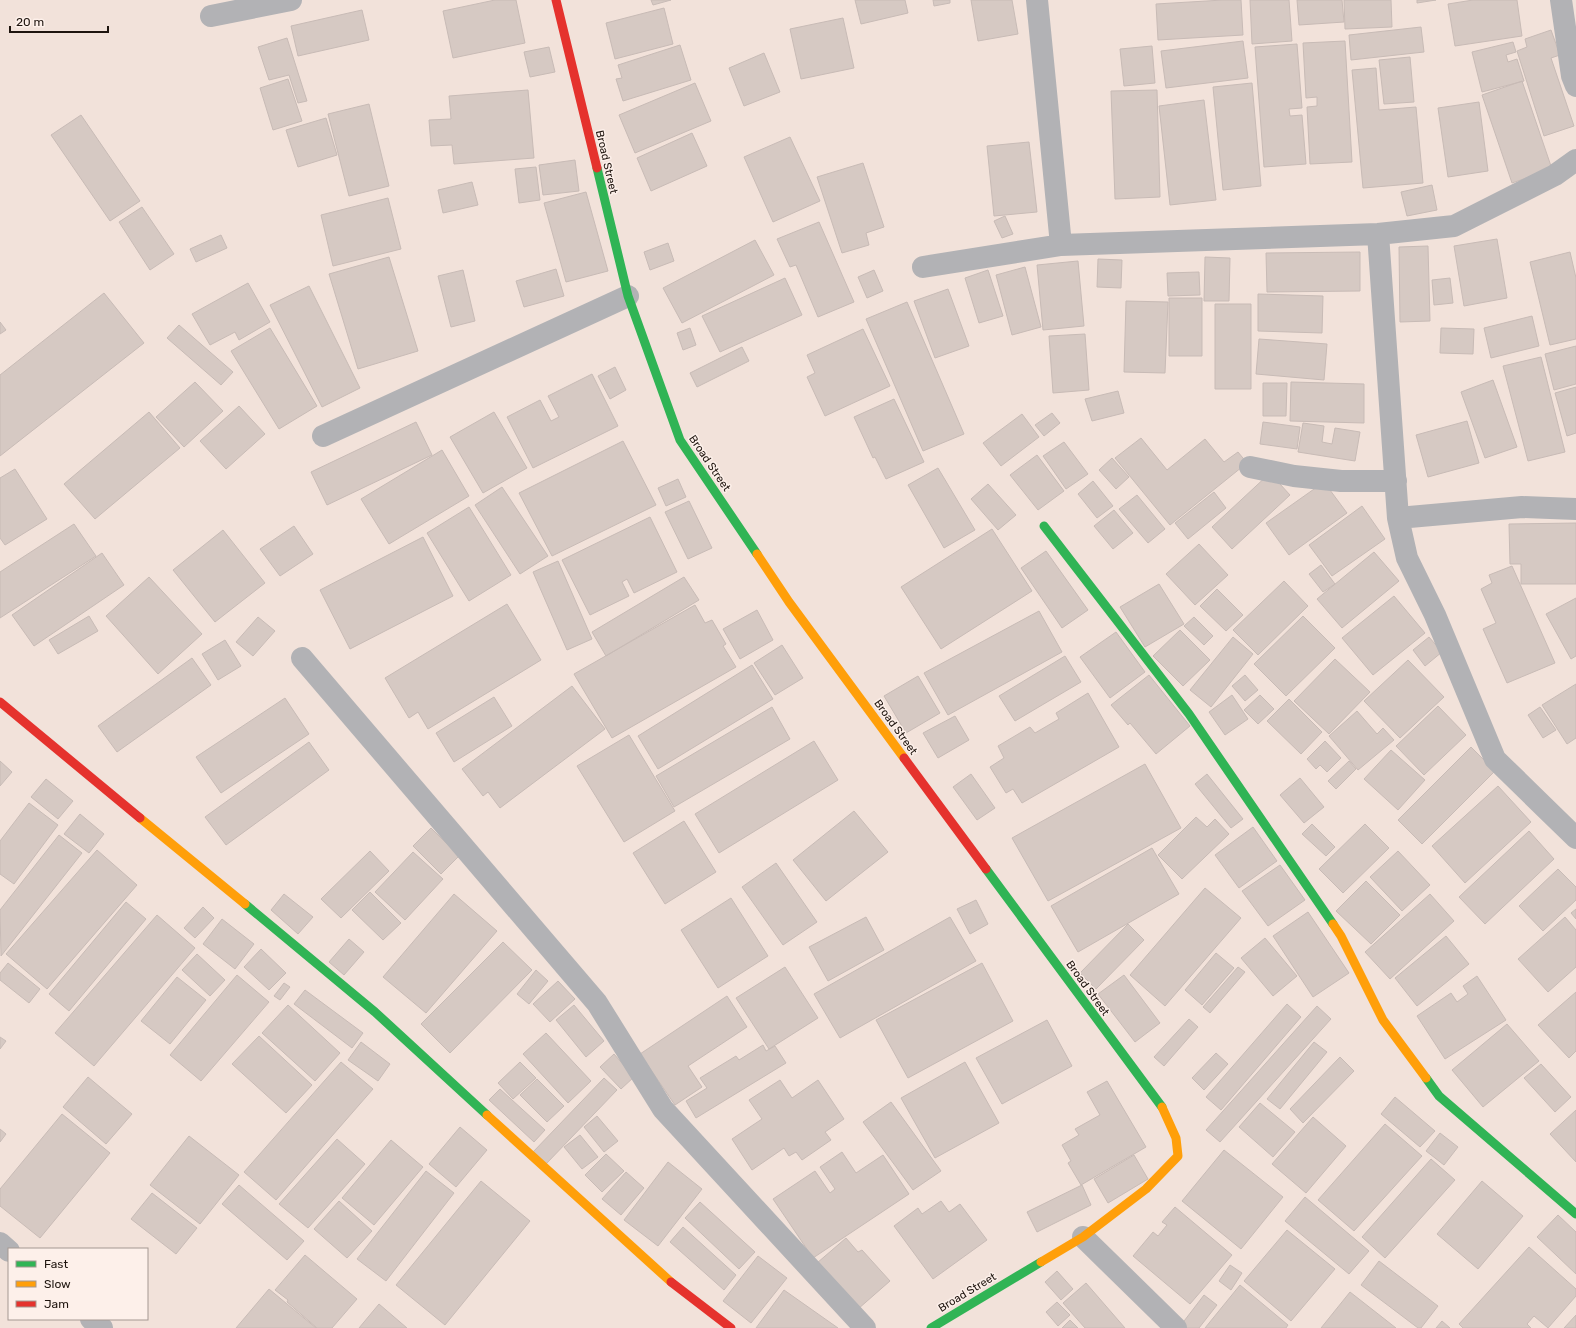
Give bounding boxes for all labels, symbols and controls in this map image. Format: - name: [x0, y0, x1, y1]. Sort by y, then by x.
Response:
- scale bar: [10, 8, 108, 34]
- text: 20 m: [16, 15, 44, 29]
- street label: Broad Street: [593, 129, 620, 196]
- street label: Broad Street: [686, 433, 733, 494]
- street label: Broad Street: [871, 697, 920, 758]
- street label: Broad Street: [1063, 958, 1112, 1019]
- legend: [8, 1248, 148, 1320]
- text: Fast: [44, 1257, 68, 1271]
- street label: Broad Street: [936, 1270, 999, 1315]
- text: Slow: [44, 1277, 71, 1291]
- text: Jam: [44, 1297, 69, 1311]

